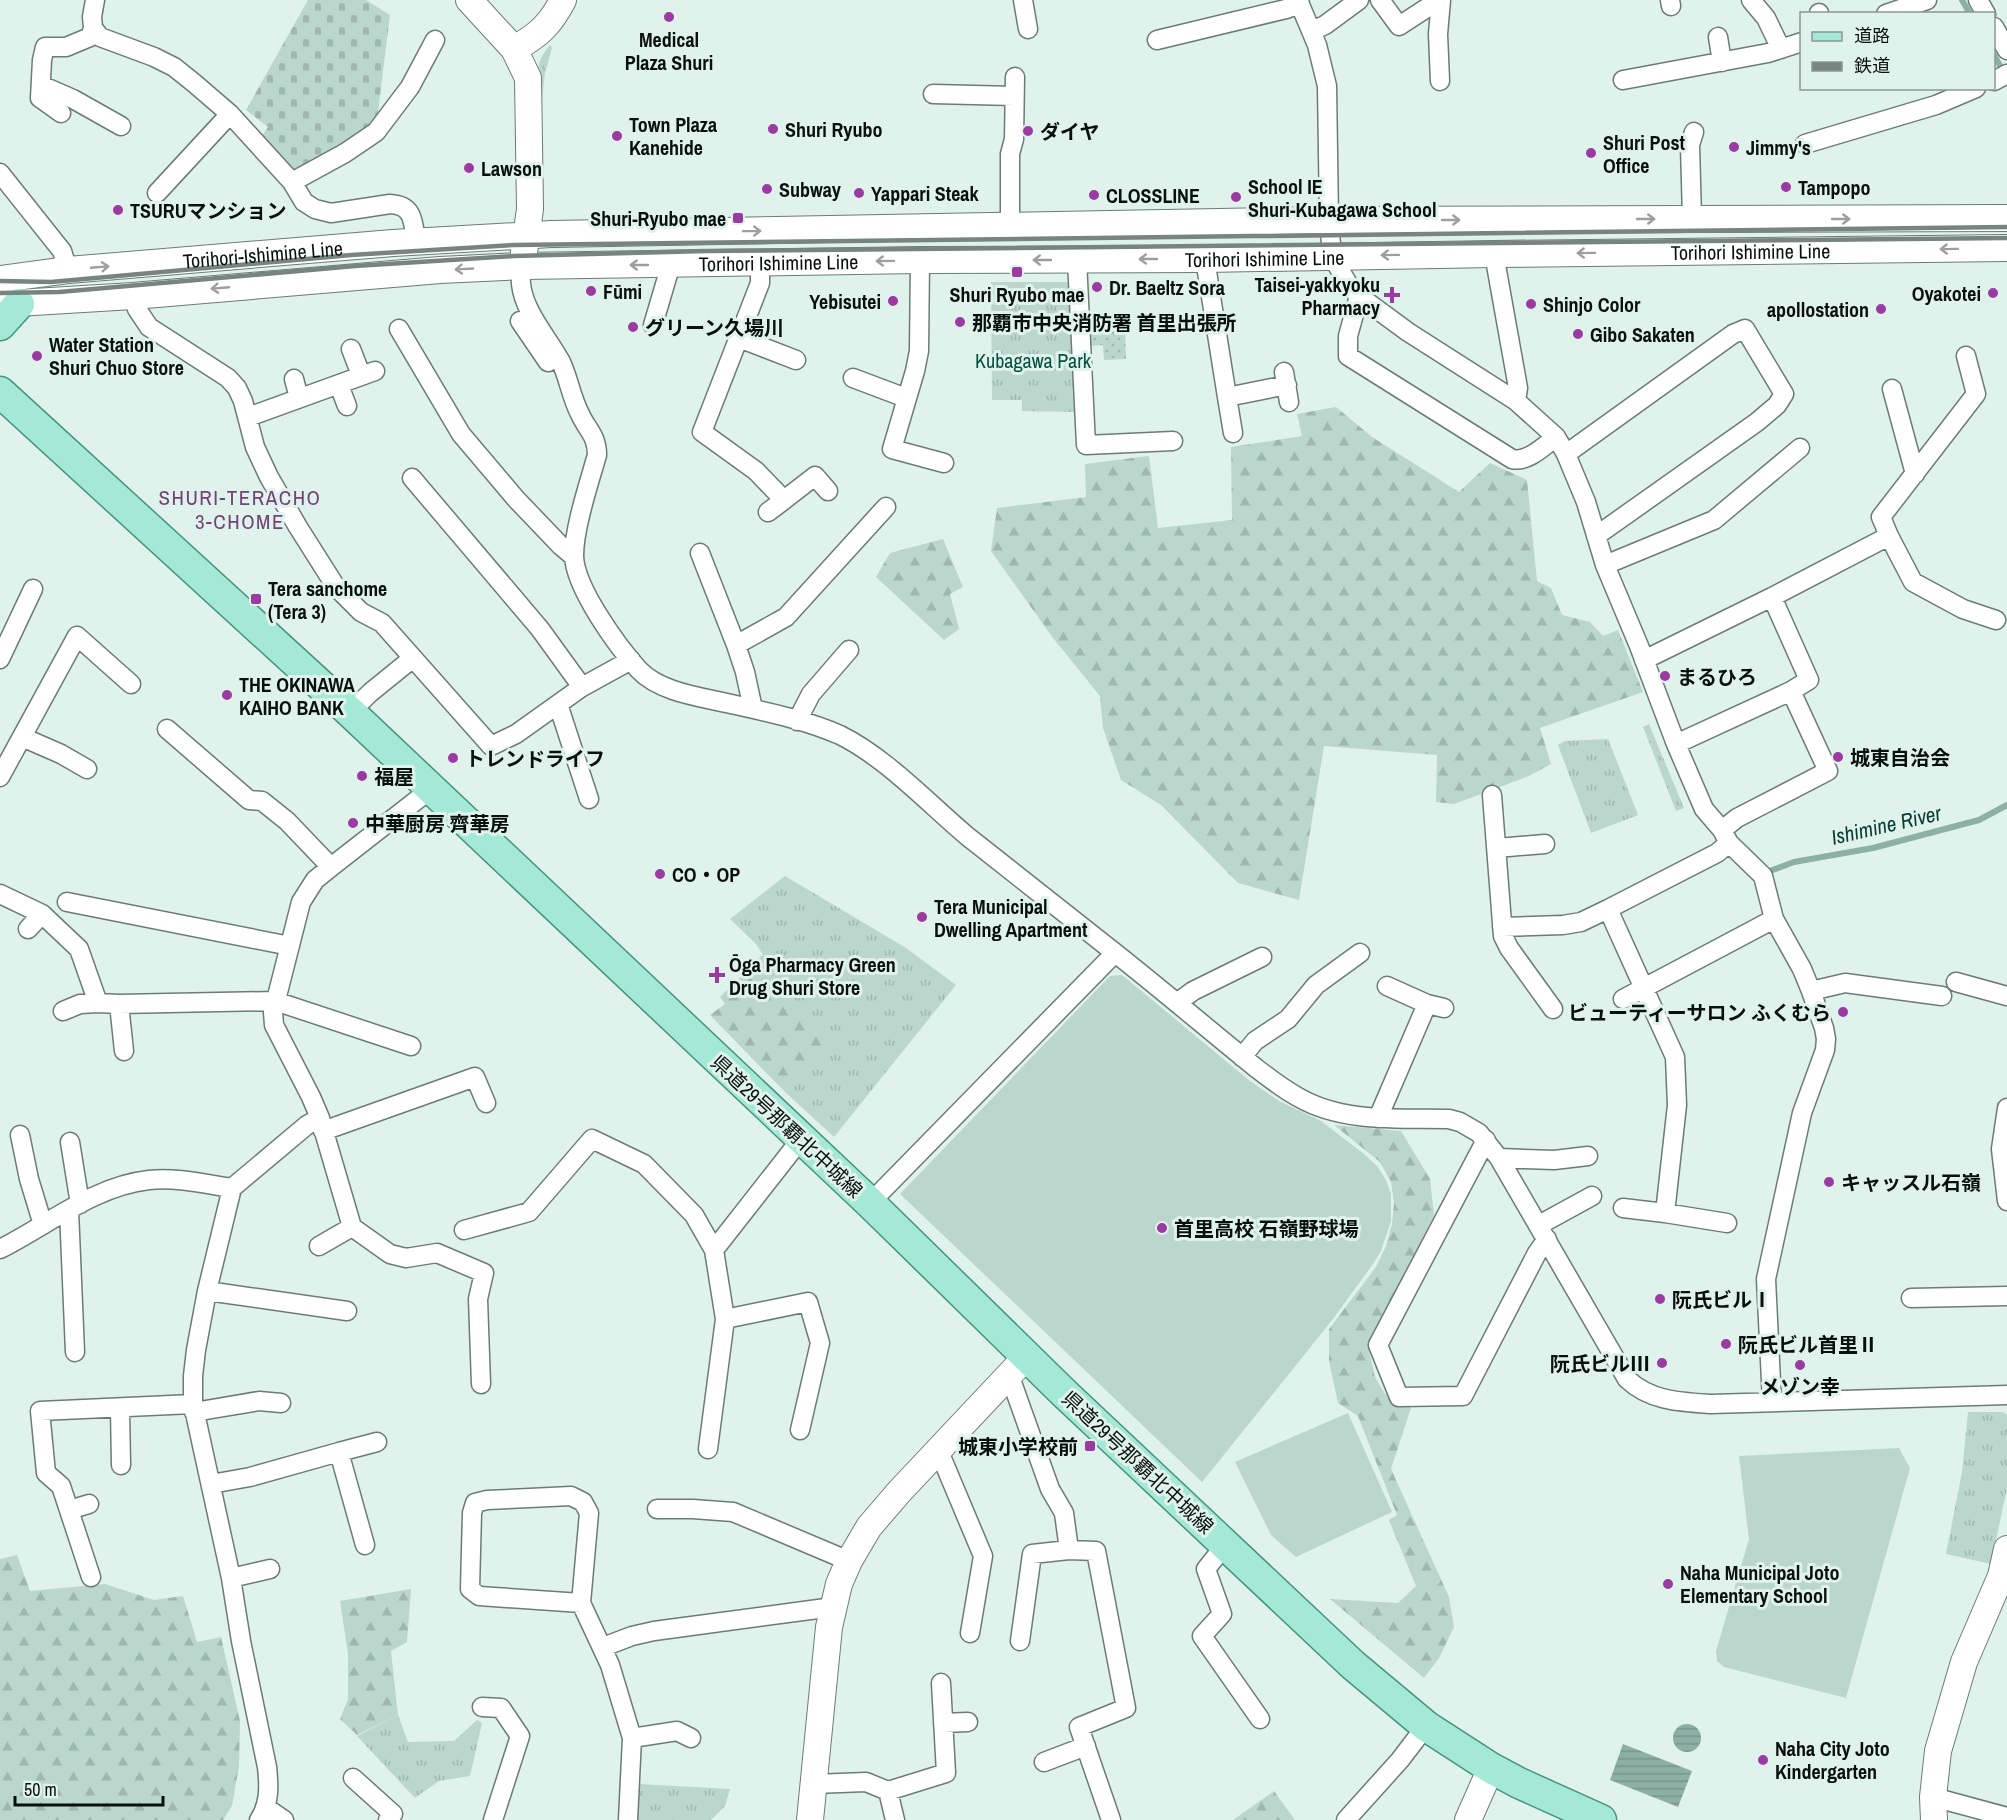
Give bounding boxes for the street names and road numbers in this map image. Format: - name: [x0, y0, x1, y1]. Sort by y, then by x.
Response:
- street label: Torihori-Ishimine Line: [182, 234, 344, 274]
- street label: Torihori Ishimine Line: [1670, 237, 1830, 265]
- street label: Torihori Ishimine Line: [1185, 243, 1345, 273]
- street label: Torihori Ishimine Line: [699, 247, 859, 277]
- street label: 県道29号那覇北中城線: [705, 1049, 869, 1203]
- street label: 県道29号那覇北中城線: [1056, 1385, 1220, 1539]

